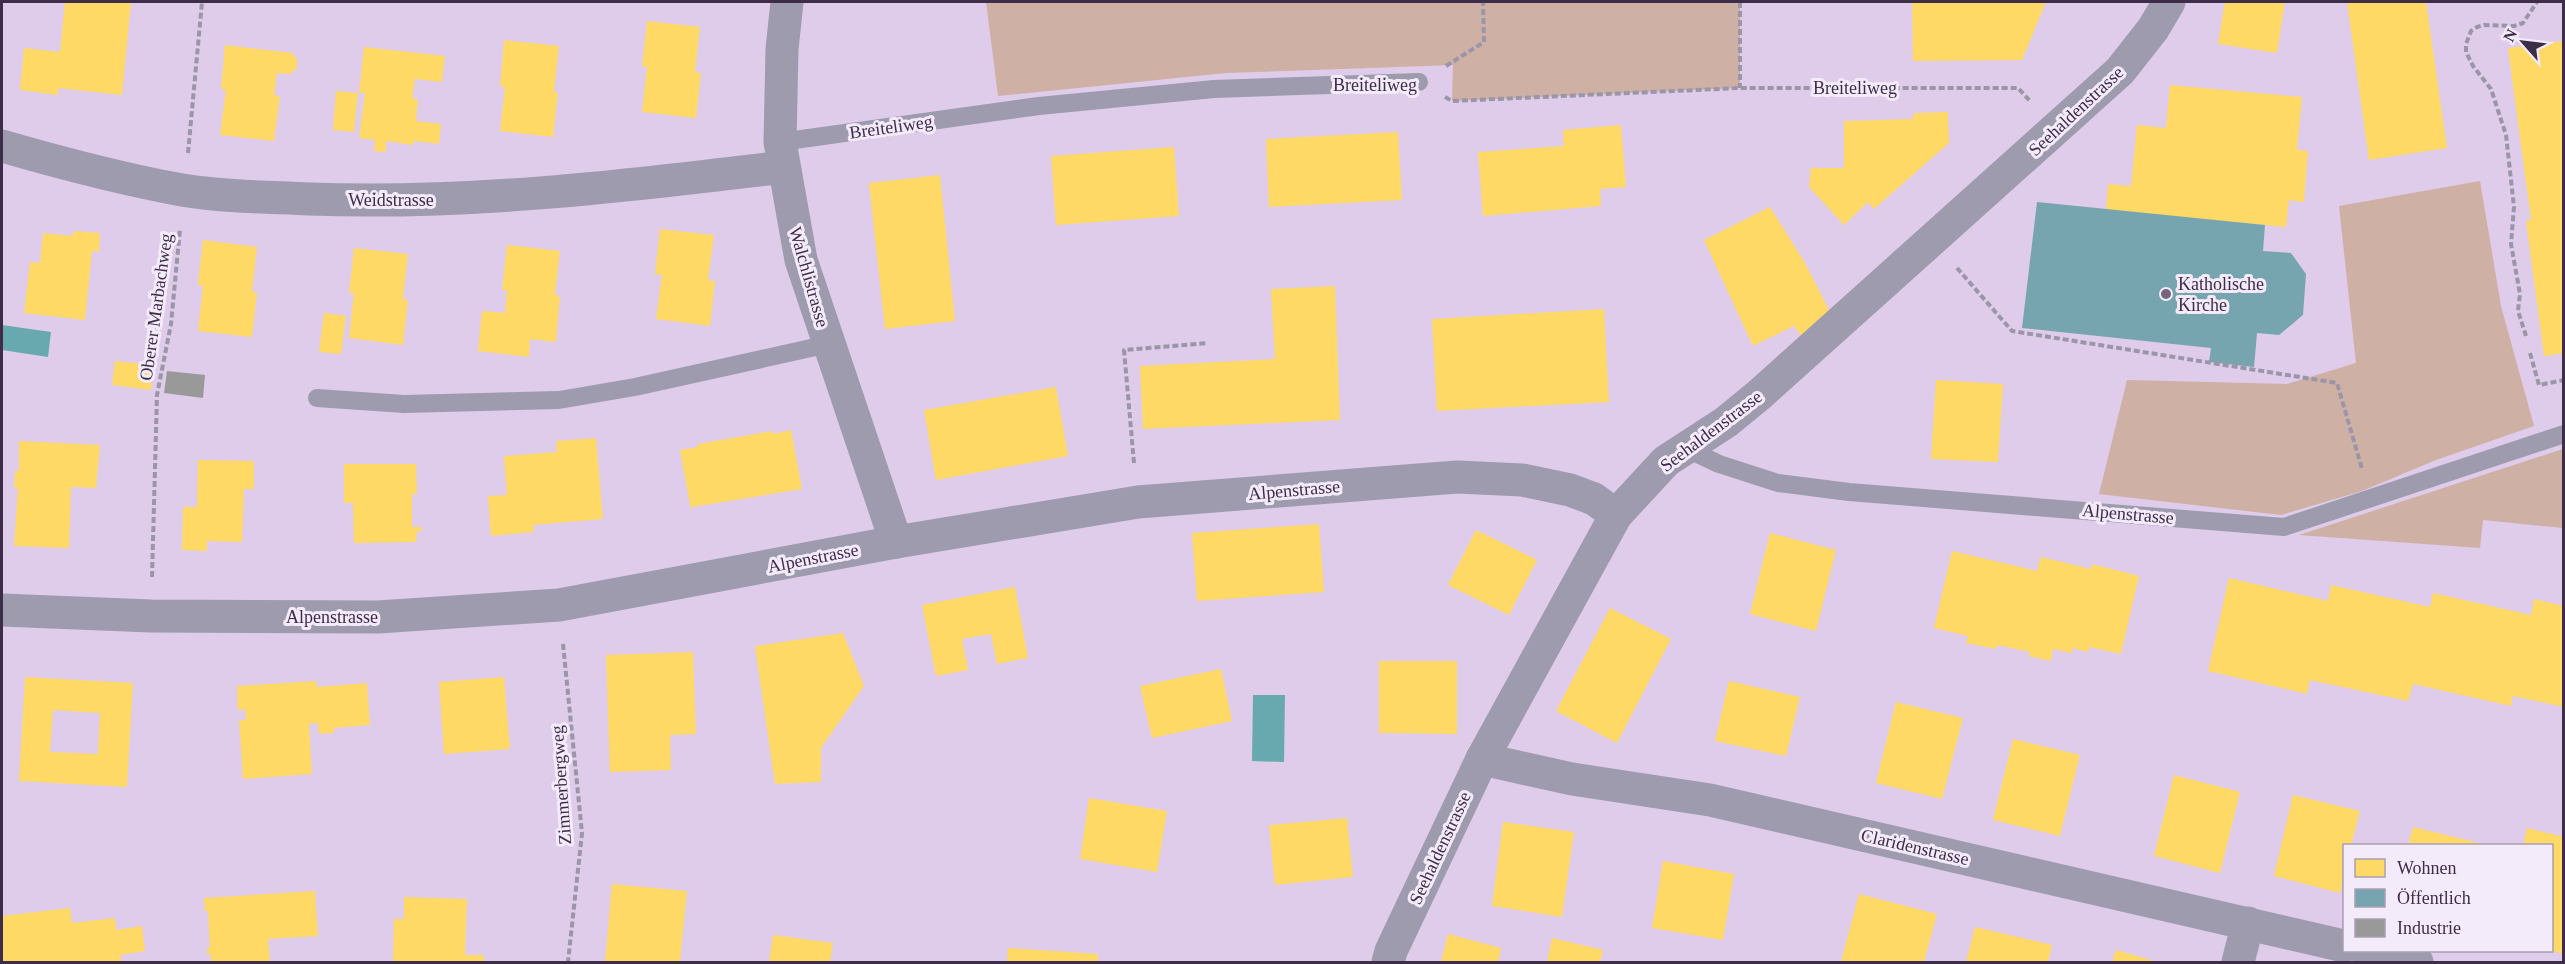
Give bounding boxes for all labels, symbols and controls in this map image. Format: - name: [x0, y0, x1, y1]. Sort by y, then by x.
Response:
- north arrow: [2493, 12, 2553, 72]
- text: N: [2500, 26, 2521, 44]
- street label: Seehaldenstrasse: [2025, 62, 2127, 160]
- street label: Breiteliweg: [1333, 75, 1417, 95]
- street label: Breiteliweg: [1813, 78, 1897, 98]
- street label: Breiteliweg: [848, 111, 934, 143]
- street label: Weidstrasse: [348, 190, 434, 210]
- street label: Walchlistrasse: [785, 224, 833, 330]
- street label: Oberer Marbachweg: [136, 232, 176, 382]
- place label: Katholische Kirche: [2178, 274, 2264, 315]
- marker: Katholische Kirche: [2159, 287, 2173, 301]
- street label: Seehaldenstrasse: [1656, 386, 1766, 476]
- street label: Alpenstrasse: [1247, 476, 1341, 504]
- street label: Alpenstrasse: [2081, 500, 2175, 528]
- street label: Alpenstrasse: [766, 539, 860, 577]
- street label: Alpenstrasse: [286, 607, 378, 627]
- street label: Zimmerbergweg: [547, 725, 575, 845]
- street label: Seehaldenstrasse: [1405, 789, 1475, 907]
- street label: Claridenstrasse: [1859, 825, 1971, 869]
- legend: [2343, 844, 2553, 952]
- text: Wohnen: [2397, 858, 2457, 878]
- text: Öffentlich: [2397, 888, 2471, 908]
- text: Industrie: [2397, 918, 2461, 938]

